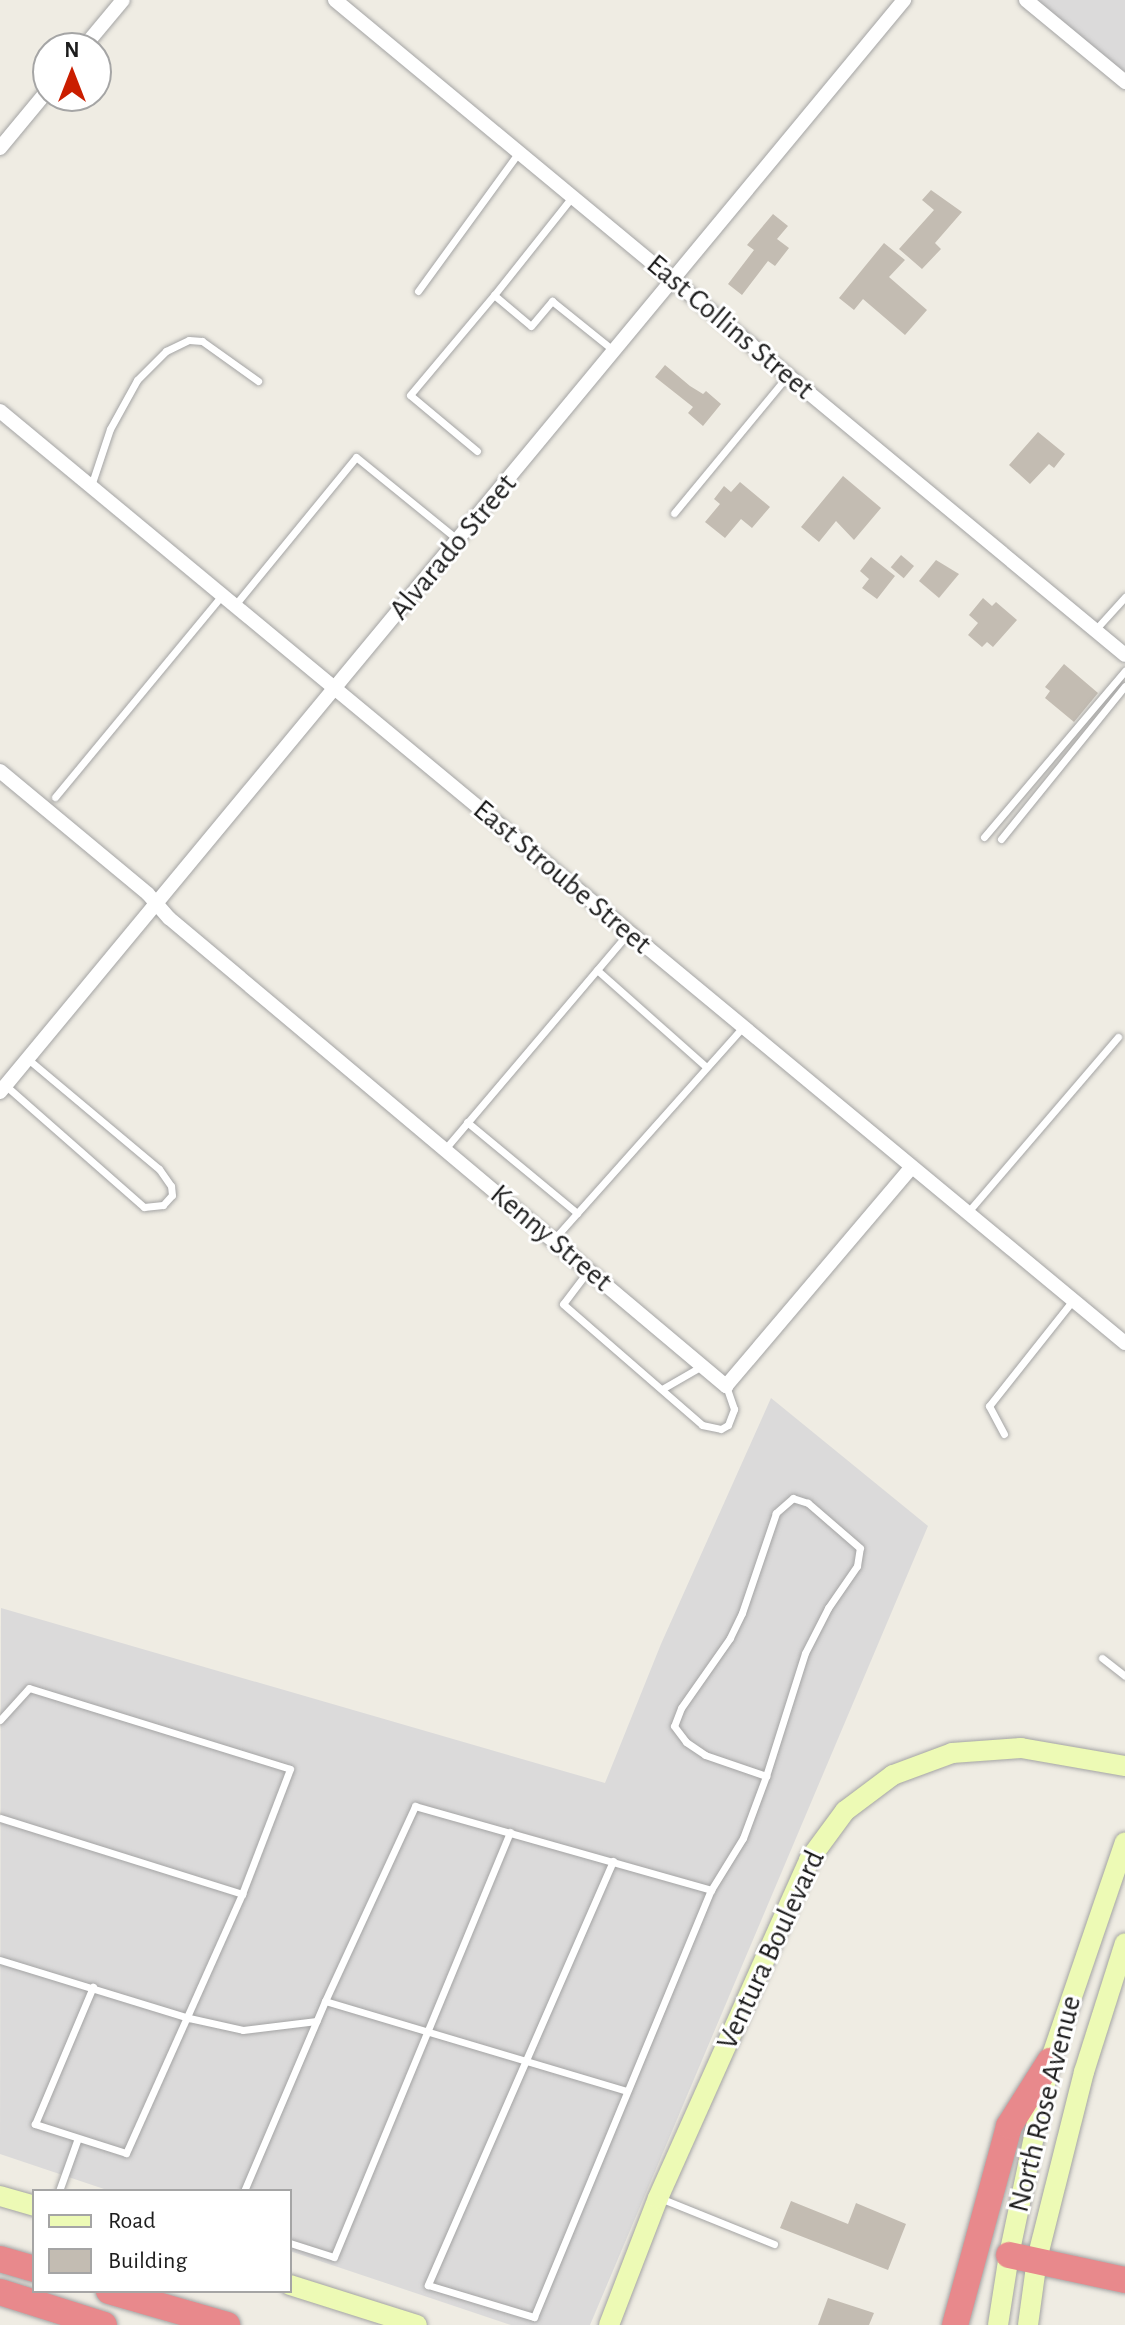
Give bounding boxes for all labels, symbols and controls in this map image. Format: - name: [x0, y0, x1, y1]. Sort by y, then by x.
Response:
- north arrow: [32, 32, 112, 112]
- text: N: [64, 39, 80, 61]
- street label: East Collins Street: [639, 247, 821, 407]
- street label: Alvarado Street: [382, 467, 524, 627]
- street label: East Stroube Street: [466, 792, 658, 962]
- street label: Kenny Street: [483, 1177, 619, 1299]
- street label: Ventura Boulevard: [709, 1845, 833, 2055]
- street label: North Rose Avenue: [1001, 1992, 1089, 2216]
- legend: [32, 2189, 292, 2293]
- text: Road: [108, 2209, 156, 2233]
- text: Building: [108, 2249, 187, 2273]

